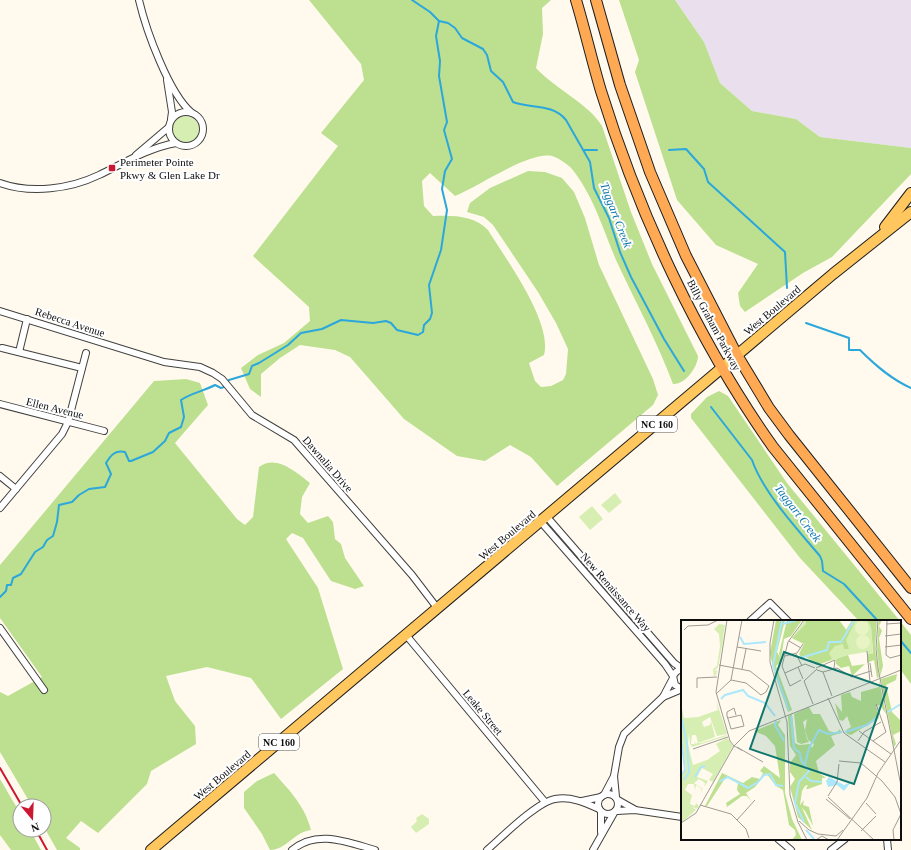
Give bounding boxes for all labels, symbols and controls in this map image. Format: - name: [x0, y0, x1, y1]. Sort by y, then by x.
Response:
- place label: Perimeter Pointe Pkwy & Glen Lake Dr: [120, 156, 220, 181]
- marker: Perimeter Pointe Pkwy & Glen Lake Dr: [107, 163, 117, 173]
- water label: Taggart Creek: [597, 180, 635, 250]
- street label: Billy Graham Parkway: [685, 277, 743, 373]
- street label: West Boulevard: [741, 282, 803, 337]
- street label: Rebecca Avenue: [34, 305, 107, 339]
- street label: Ellen Avenue: [25, 395, 85, 421]
- road number: NC 160: [637, 416, 677, 432]
- street label: Dawnalia Drive: [301, 434, 356, 494]
- water label: Taggart Creek: [772, 481, 825, 545]
- street label: West Boulevard: [476, 507, 538, 562]
- street label: New Renaissance Way: [579, 550, 654, 634]
- inset map: [681, 620, 901, 840]
- street label: Leake Street: [461, 687, 505, 737]
- road number: NC 160: [259, 734, 299, 750]
- street label: West Boulevard: [191, 747, 253, 802]
- north arrow: [12, 798, 52, 838]
- text: N: [29, 820, 41, 834]

